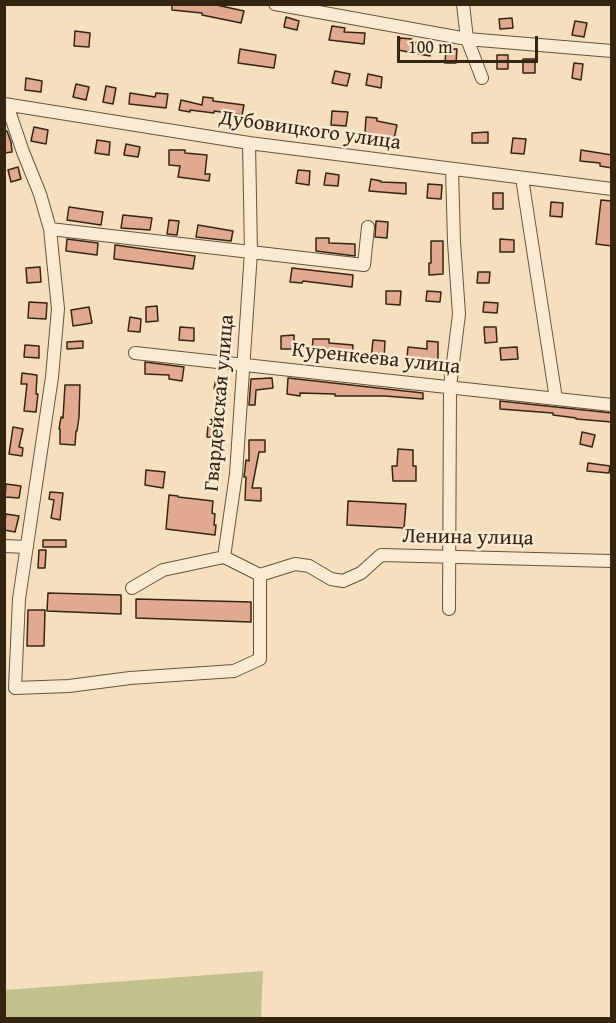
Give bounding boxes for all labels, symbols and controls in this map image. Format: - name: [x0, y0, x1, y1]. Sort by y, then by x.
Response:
- scale bar: [400, 24, 541, 62]
- text: 100 m: [408, 33, 453, 60]
- street label: Дубовицкого улица: [218, 106, 402, 156]
- street label: Гвардейская улица: [200, 313, 240, 493]
- street label: Куренкеева улица: [291, 338, 461, 380]
- street label: Ленина улица: [402, 524, 534, 552]

